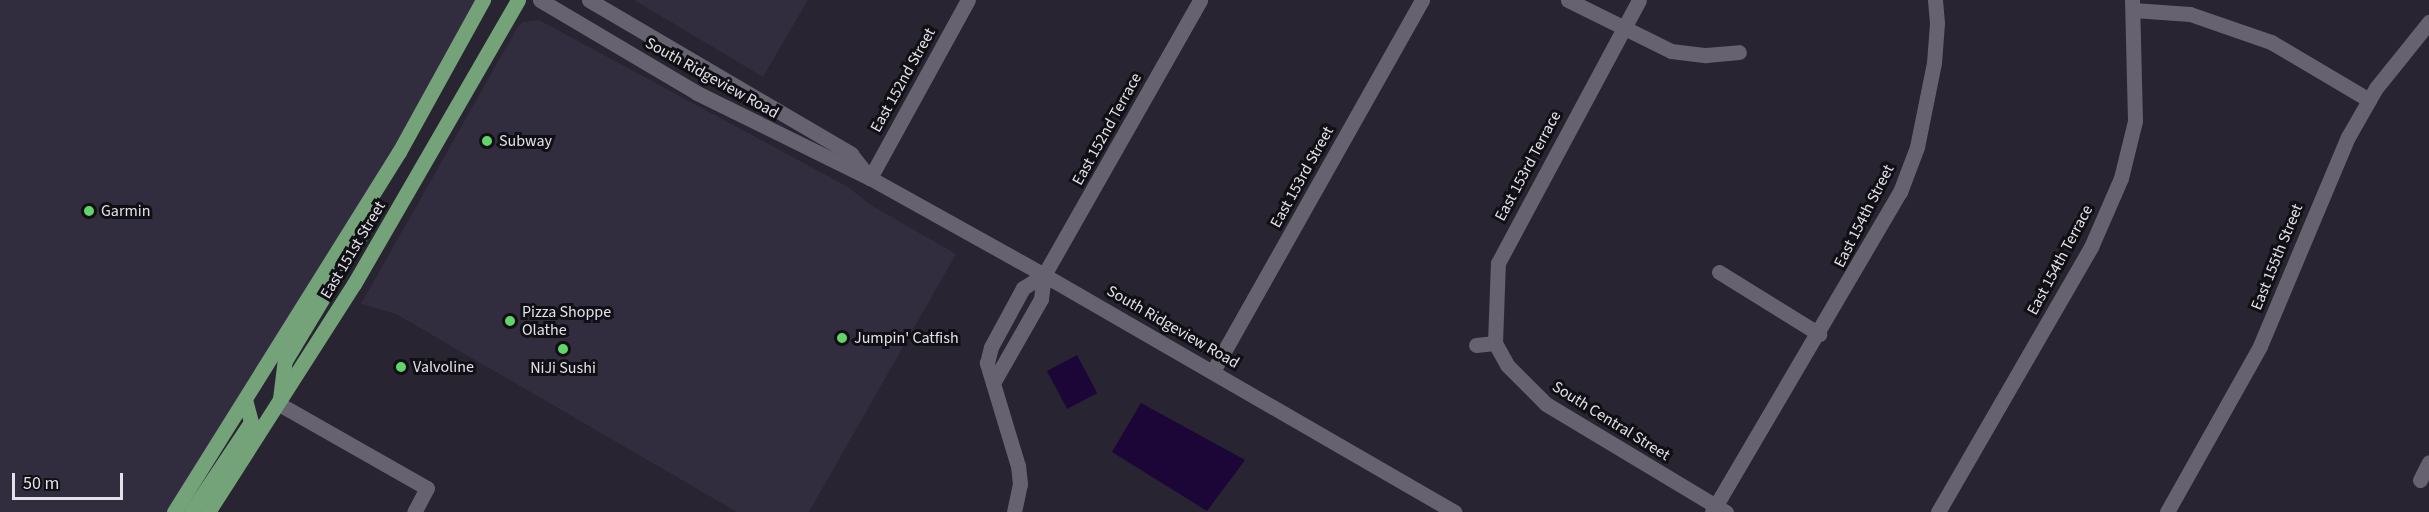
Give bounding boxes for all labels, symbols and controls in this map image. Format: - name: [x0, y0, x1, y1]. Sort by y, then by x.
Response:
- street label: East 152nd Street: [866, 25, 940, 135]
- street label: South Ridgeview Road: [642, 33, 782, 123]
- street label: East 152nd Terrace: [1068, 70, 1146, 188]
- street label: East 153rd Terrace: [1491, 108, 1565, 224]
- street label: East 153rd Street: [1266, 123, 1338, 231]
- place label: Subway: [499, 131, 552, 151]
- marker: Subway: [480, 134, 494, 148]
- street label: East 154th Street: [1830, 161, 1898, 271]
- street label: East 151st Street: [316, 198, 390, 302]
- place label: Garmin: [101, 201, 150, 221]
- street label: East 155th Street: [2247, 201, 2307, 313]
- street label: East 154th Terrace: [2023, 202, 2097, 318]
- marker: Garmin: [82, 204, 96, 218]
- street label: South Ridgeview Road: [1103, 281, 1243, 373]
- place label: Pizza Shoppe Olathe: [522, 302, 611, 340]
- marker: Pizza Shoppe Olathe: [503, 314, 517, 328]
- place label: Jumpin' Catfish: [854, 328, 959, 348]
- marker: Jumpin' Catfish: [835, 331, 849, 345]
- marker: NiJi Sushi: [556, 342, 570, 356]
- place label: Valvoline: [413, 357, 474, 377]
- place label: NiJi Sushi: [530, 358, 596, 378]
- marker: Valvoline: [394, 360, 408, 374]
- street label: South Central Street: [1549, 377, 1673, 465]
- scale bar: [15, 461, 126, 499]
- text: 50 m: [23, 471, 59, 496]

